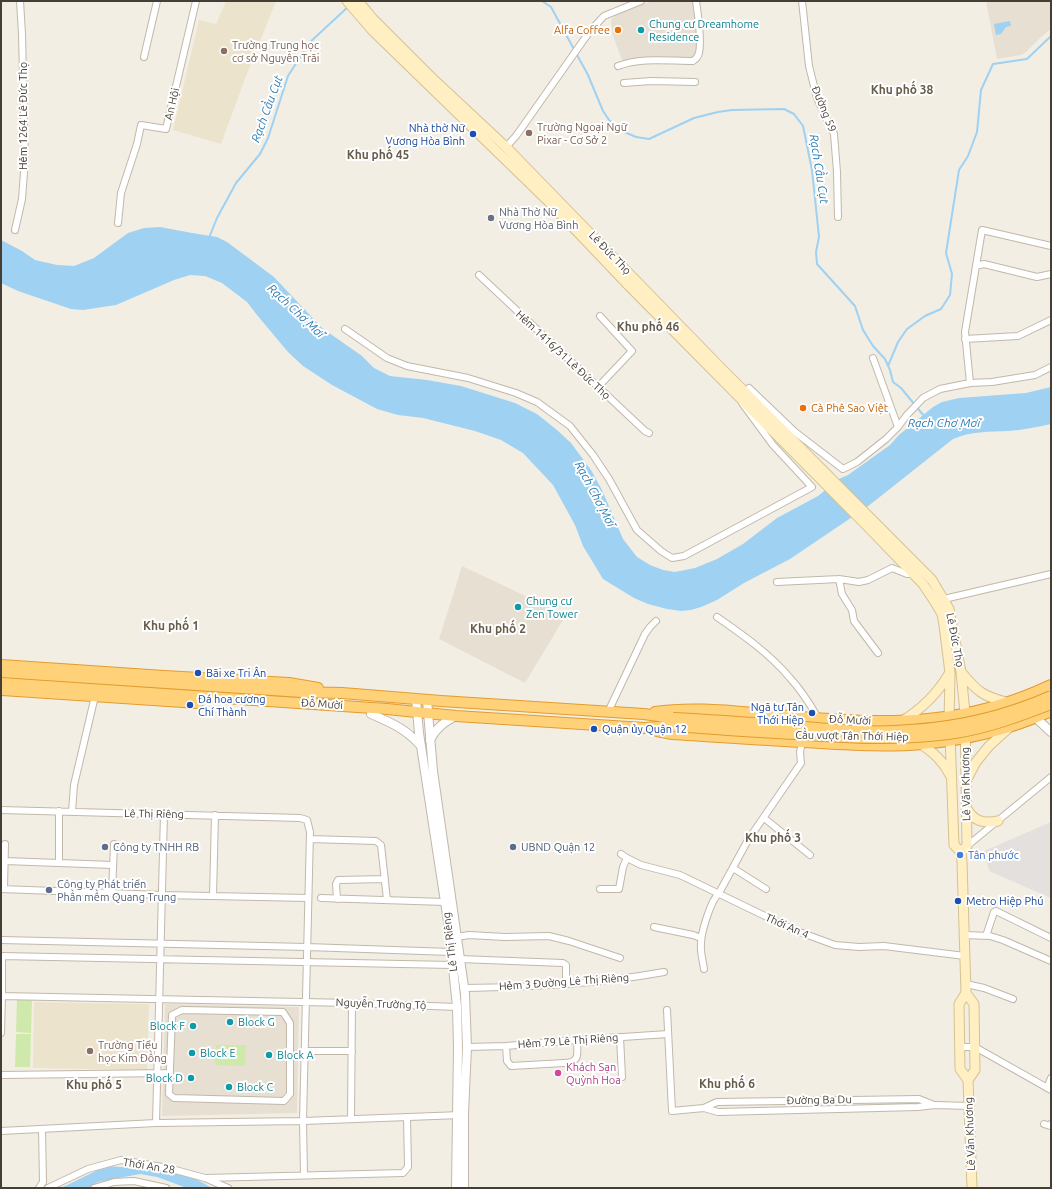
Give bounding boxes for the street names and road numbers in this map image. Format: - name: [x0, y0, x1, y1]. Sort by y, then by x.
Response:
- street label: Hẻm 1264 Lê Đức Thọ: [16, 62, 30, 170]
- street label: Đường 59: [809, 84, 839, 134]
- street label: An Hội: [162, 87, 182, 121]
- street label: Lê Đức Thọ: [586, 229, 634, 277]
- street label: Hẻm 1416/31 Lê Đức Thọ: [513, 308, 613, 402]
- street label: Lê Đức Thọ: [943, 612, 967, 668]
- street label: Đỗ Mười: [301, 696, 343, 712]
- street label: Đỗ Mười: [829, 712, 871, 728]
- street label: Cầu vượt Tân Thới Hiệp: [795, 728, 909, 744]
- street label: Lê Văn Khương: [959, 747, 973, 821]
- street label: Lê Thị Riêng: [124, 807, 184, 821]
- street label: Lê Thị Riêng: [440, 911, 460, 973]
- street label: Thới An 4: [763, 911, 811, 941]
- street label: Hẻm 3 Đường Lê Thị Riêng: [498, 971, 630, 993]
- street label: Nguyễn Trường Tộ: [335, 996, 427, 1012]
- street label: Hẻm 79 Lê Thị Riêng: [517, 1031, 619, 1051]
- street label: Đường Ba Du: [786, 1093, 852, 1107]
- street label: Lê Văn Khương: [962, 1097, 978, 1171]
- street label: Thới An 28: [122, 1155, 176, 1177]

